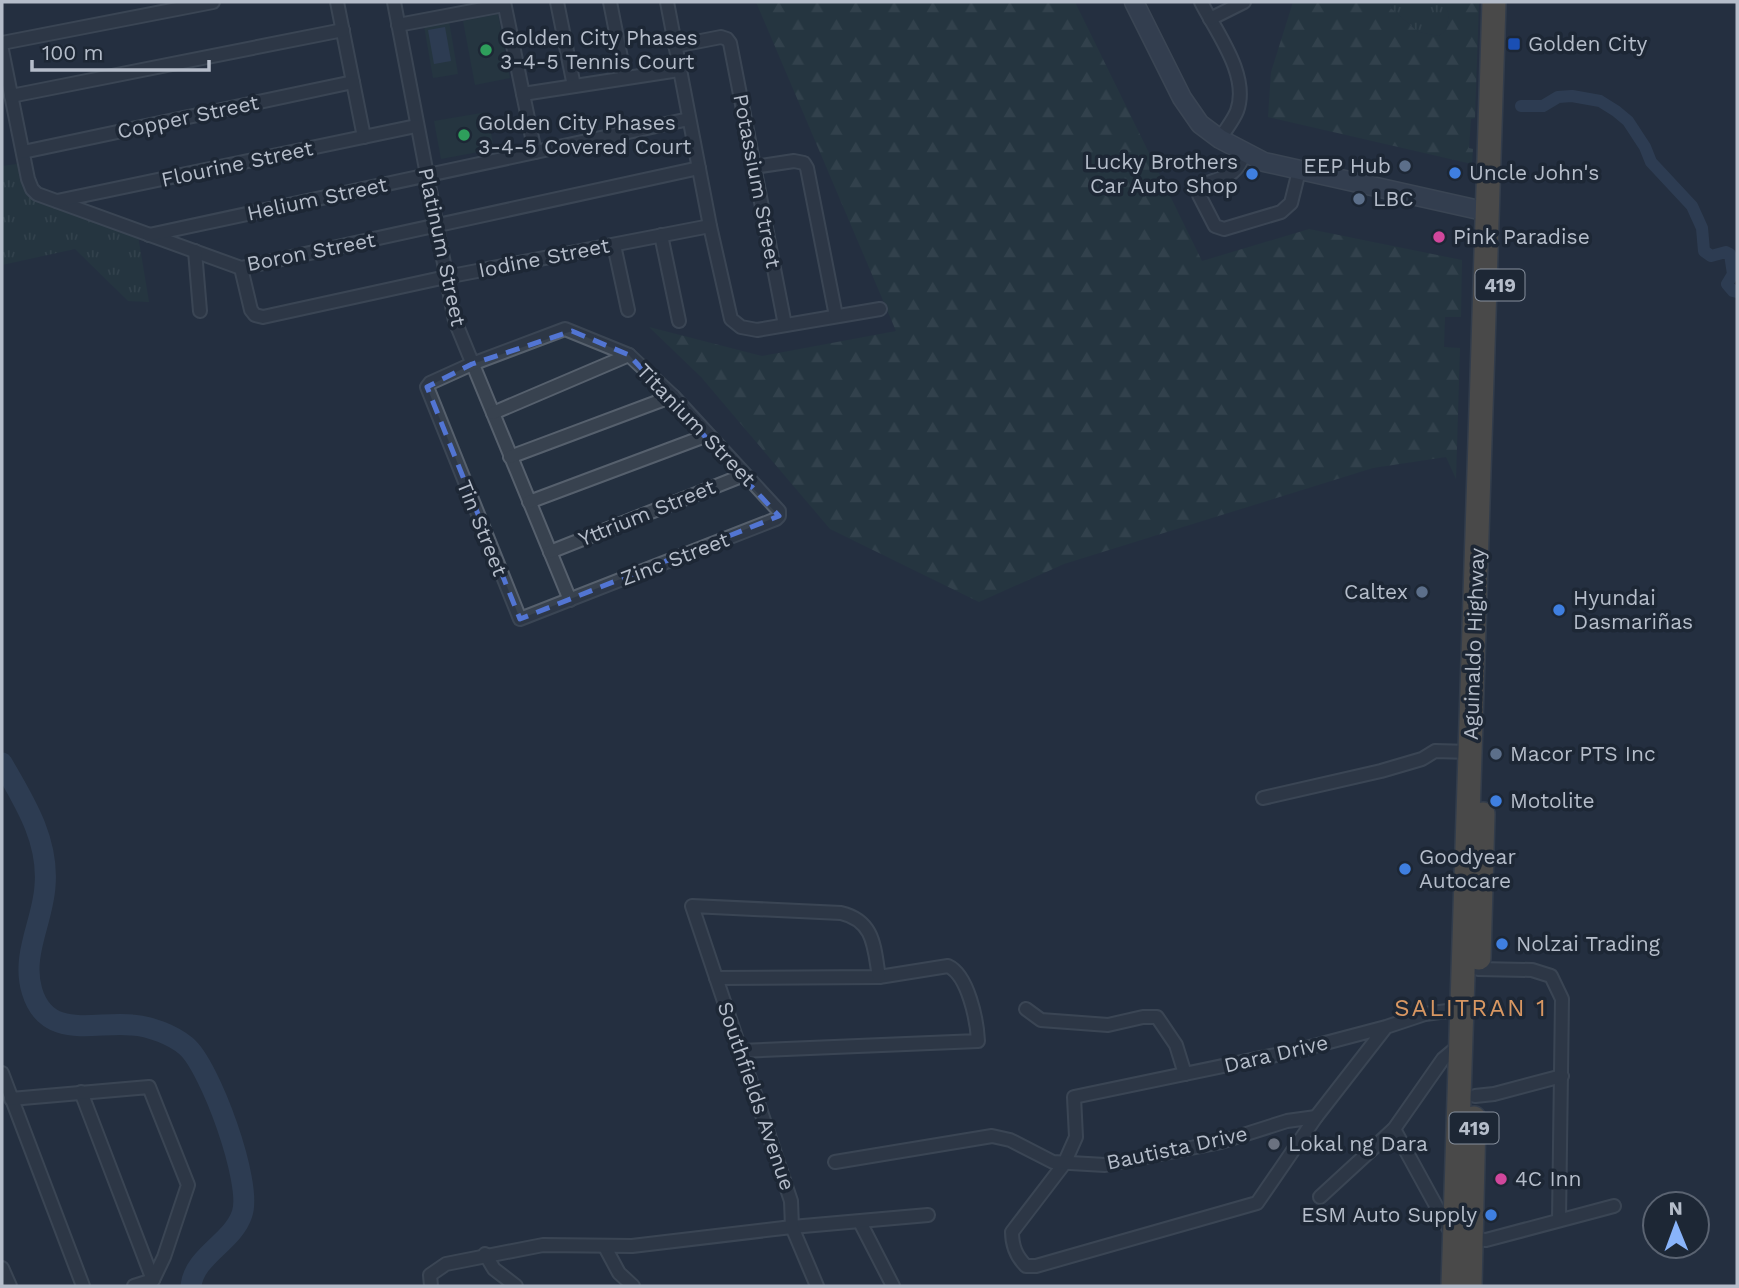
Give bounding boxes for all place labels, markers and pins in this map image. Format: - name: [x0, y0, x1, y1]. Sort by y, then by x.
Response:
- place label: Golden City Phases 3-4-5 Tennis Court: [500, 25, 698, 74]
- place label: Golden City: [1528, 31, 1647, 56]
- marker: Golden City: [1506, 36, 1522, 52]
- marker: Golden City Phases 3-4-5 Tennis Court: [478, 42, 494, 58]
- place label: Golden City Phases 3-4-5 Covered Court: [478, 110, 691, 159]
- marker: Golden City Phases 3-4-5 Covered Court: [456, 127, 472, 143]
- place label: Lucky Brothers Car Auto Shop: [1084, 149, 1238, 198]
- place label: EEP Hub: [1303, 153, 1391, 178]
- marker: EEP Hub: [1397, 158, 1413, 174]
- place label: Uncle John's: [1469, 160, 1599, 185]
- marker: Uncle John's: [1447, 165, 1463, 181]
- marker: Lucky Brothers Car Auto Shop: [1244, 166, 1260, 182]
- place label: LBC: [1373, 186, 1414, 211]
- marker: LBC: [1351, 191, 1367, 207]
- place label: Pink Paradise: [1453, 224, 1590, 249]
- marker: Pink Paradise: [1431, 229, 1447, 245]
- place label: Caltex: [1344, 579, 1408, 604]
- marker: Caltex: [1414, 584, 1430, 600]
- place label: Hyundai Dasmariñas: [1573, 585, 1693, 634]
- marker: Hyundai Dasmariñas: [1551, 602, 1567, 618]
- place label: Macor PTS Inc: [1510, 741, 1656, 766]
- marker: Macor PTS Inc: [1488, 746, 1504, 762]
- place label: Motolite: [1510, 788, 1595, 813]
- marker: Motolite: [1488, 793, 1504, 809]
- place label: Goodyear Autocare: [1419, 844, 1516, 893]
- marker: Goodyear Autocare: [1397, 861, 1413, 877]
- place label: Nolzai Trading: [1516, 931, 1661, 956]
- marker: Nolzai Trading: [1494, 936, 1510, 952]
- place label: Lokal ng Dara: [1288, 1131, 1428, 1156]
- marker: Lokal ng Dara: [1266, 1136, 1282, 1152]
- place label: 4C Inn: [1515, 1166, 1582, 1191]
- marker: 4C Inn: [1493, 1171, 1509, 1187]
- place label: ESM Auto Supply: [1301, 1202, 1477, 1227]
- marker: ESM Auto Supply: [1483, 1207, 1499, 1223]

